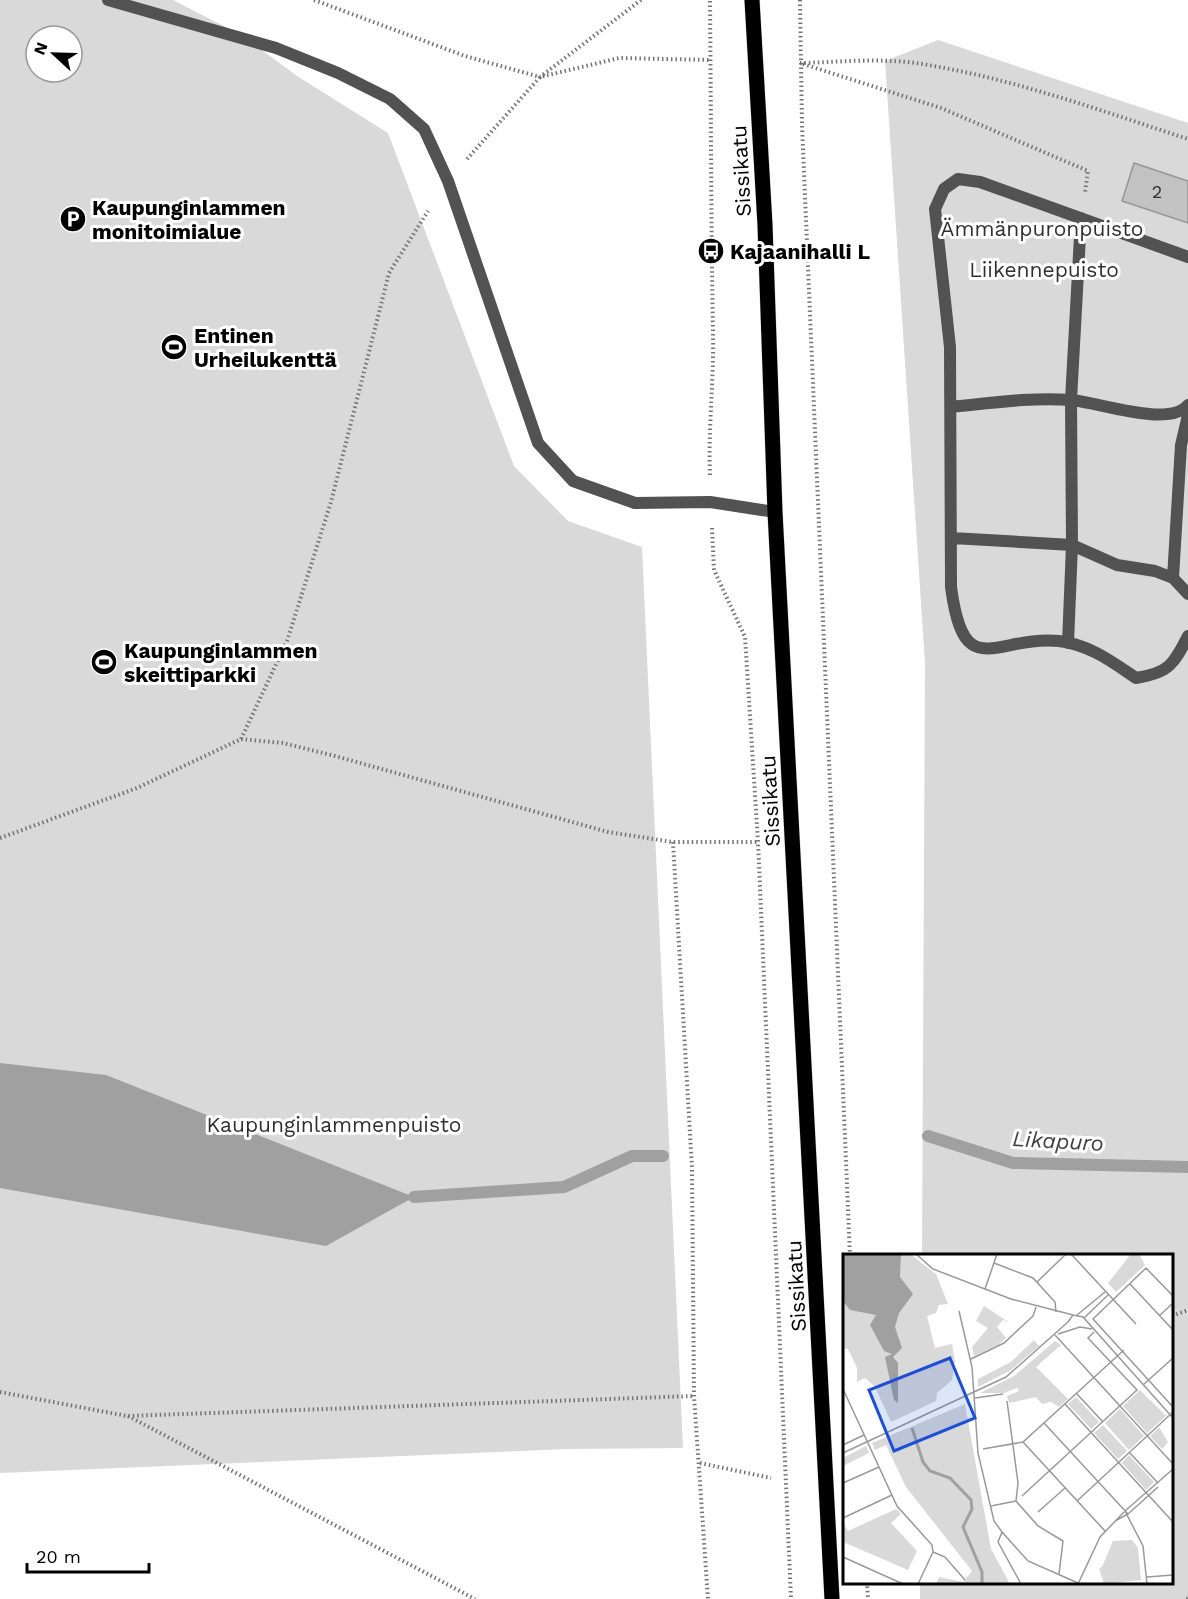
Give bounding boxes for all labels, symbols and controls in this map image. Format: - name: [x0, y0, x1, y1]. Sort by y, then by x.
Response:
- north arrow: [24, 24, 84, 84]
- text: N: [30, 40, 52, 58]
- street label: Sissikatu: [726, 125, 756, 217]
- house number: 2: [1152, 181, 1162, 202]
- place label: Kaupunginlammen monitoimialue: [92, 195, 286, 244]
- parking icon: Kaupunginlammen monitoimialue: [58, 204, 88, 234]
- park label: Ämmänpuronpuisto: [941, 216, 1143, 241]
- bus stop icon: Kajaanihalli L: [696, 236, 726, 266]
- place label: Kajaanihalli L: [730, 239, 871, 264]
- park label: Liikennepuisto: [969, 257, 1119, 282]
- place label: Entinen Urheilukenttä: [194, 323, 337, 372]
- sports icon: Entinen Urheilukenttä: [159, 332, 189, 362]
- place label: Kaupunginlammen skeittiparkki: [124, 638, 318, 687]
- sports icon: Kaupunginlammen skeittiparkki: [89, 647, 119, 677]
- street label: Sissikatu: [755, 755, 785, 847]
- park label: Kaupunginlammenpuisto: [207, 1112, 461, 1137]
- water label: Likapuro: [1012, 1126, 1104, 1156]
- street label: Sissikatu: [781, 1240, 811, 1332]
- inset map: [843, 1254, 1173, 1584]
- scale bar: [27, 1536, 148, 1574]
- text: 20 m: [36, 1546, 81, 1567]

